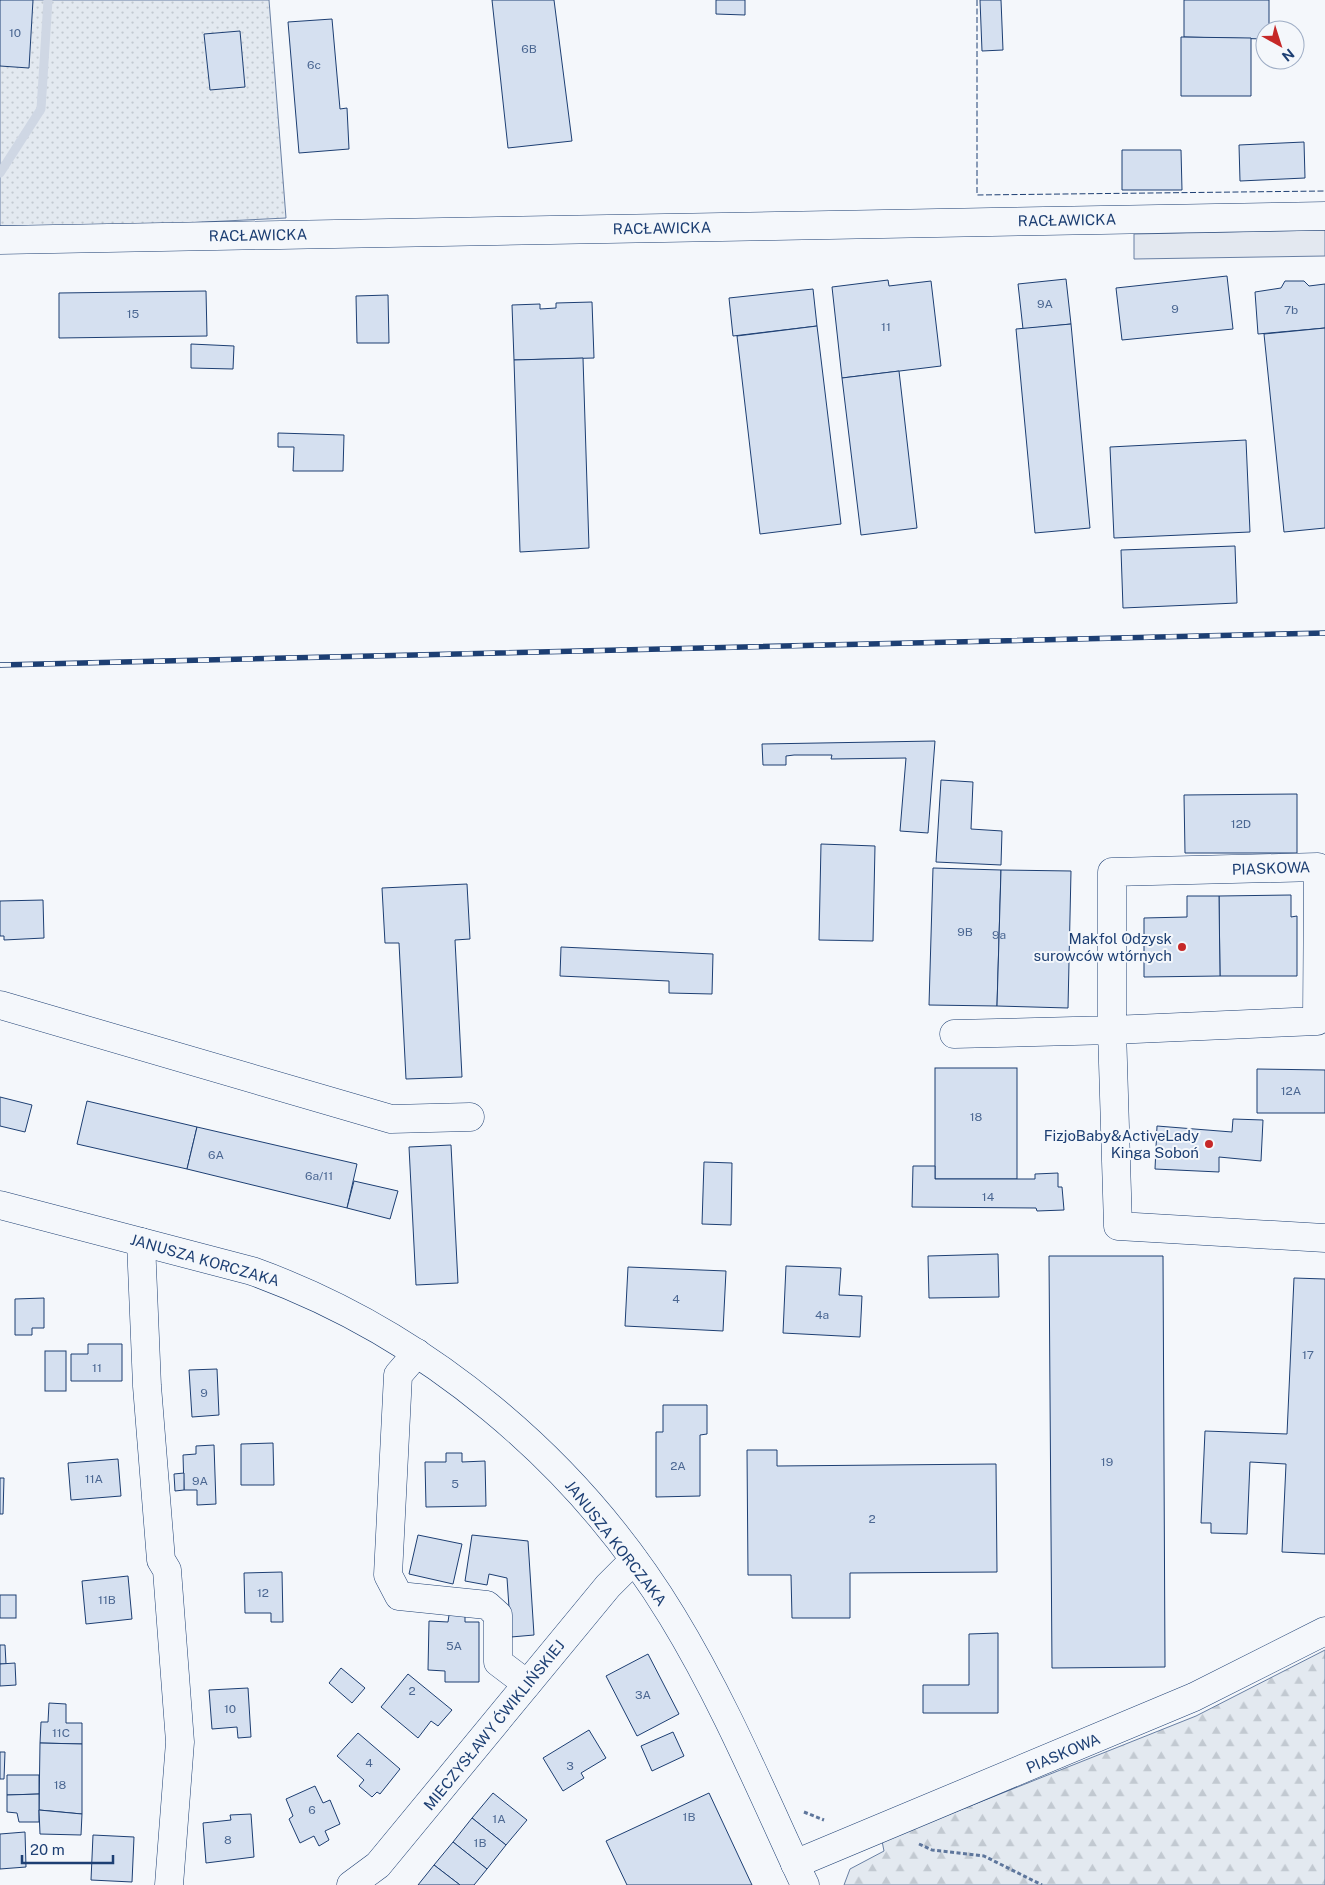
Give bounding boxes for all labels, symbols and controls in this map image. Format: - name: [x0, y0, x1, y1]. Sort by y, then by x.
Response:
- north arrow: [1255, 20, 1305, 70]
- house number: 10: [9, 26, 21, 40]
- house number: 6B: [521, 42, 537, 56]
- text: N: [1279, 45, 1297, 65]
- house number: 6c: [307, 58, 321, 72]
- street label: RACŁAWICKA: [1018, 211, 1117, 229]
- street label: RACŁAWICKA: [613, 219, 712, 237]
- street label: RACŁAWICKA: [209, 226, 308, 244]
- house number: 9A: [1037, 297, 1053, 311]
- house number: 9: [1171, 302, 1179, 316]
- house number: 7b: [1284, 303, 1298, 317]
- house number: 15: [127, 307, 140, 321]
- house number: 11: [881, 320, 891, 334]
- house number: 12D: [1231, 817, 1251, 831]
- street label: PIASKOWA: [1231, 858, 1311, 878]
- house number: 9B: [957, 925, 973, 939]
- house number: 9a: [992, 928, 1006, 942]
- place label: Makfol Odzysk surowców wtórnych: [1034, 930, 1172, 964]
- marker: Makfol Odzysk surowców wtórnych: [1176, 941, 1188, 953]
- house number: 12A: [1281, 1084, 1302, 1098]
- house number: 18: [970, 1110, 983, 1124]
- place label: FizjoBaby&ActiveLady Kinga Soboń: [1044, 1127, 1199, 1161]
- marker: FizjoBaby&ActiveLady Kinga Soboń: [1203, 1138, 1215, 1150]
- house number: 6A: [208, 1148, 224, 1162]
- house number: 6a/11: [305, 1169, 333, 1183]
- house number: 14: [982, 1190, 995, 1204]
- street label: JANUSZA KORCZAKA: [128, 1231, 282, 1290]
- house number: 4: [672, 1292, 680, 1306]
- house number: 4a: [815, 1308, 829, 1322]
- house number: 17: [1302, 1348, 1314, 1362]
- house number: 11: [92, 1361, 102, 1375]
- house number: 9: [200, 1386, 208, 1400]
- house number: 19: [1101, 1455, 1113, 1469]
- house number: 2A: [670, 1459, 686, 1473]
- house number: 11A: [85, 1472, 104, 1486]
- house number: 9A: [192, 1474, 208, 1488]
- house number: 5: [451, 1477, 459, 1491]
- street label: JANUSZA KORCZAKA: [562, 1477, 670, 1609]
- house number: 2: [868, 1512, 876, 1526]
- house number: 12: [257, 1586, 269, 1600]
- house number: 11B: [98, 1593, 116, 1607]
- street label: MIECZYSŁAWY ĆWIKLIŃSKIEJ: [419, 1636, 568, 1813]
- house number: 5A: [446, 1639, 463, 1653]
- house number: 2: [408, 1684, 416, 1698]
- house number: 3A: [635, 1688, 652, 1702]
- house number: 10: [224, 1702, 236, 1716]
- house number: 11C: [52, 1726, 70, 1740]
- street label: PIASKOWA: [1024, 1730, 1103, 1776]
- house number: 4: [365, 1756, 373, 1770]
- house number: 3: [566, 1759, 574, 1773]
- house number: 18: [54, 1778, 67, 1792]
- house number: 6: [308, 1803, 316, 1817]
- house number: 1B: [683, 1810, 695, 1824]
- house number: 1A: [492, 1812, 506, 1826]
- scale bar: [22, 1832, 114, 1864]
- house number: 8: [224, 1833, 232, 1847]
- house number: 1B: [474, 1836, 486, 1850]
- text: 20 m: [30, 1841, 65, 1858]

